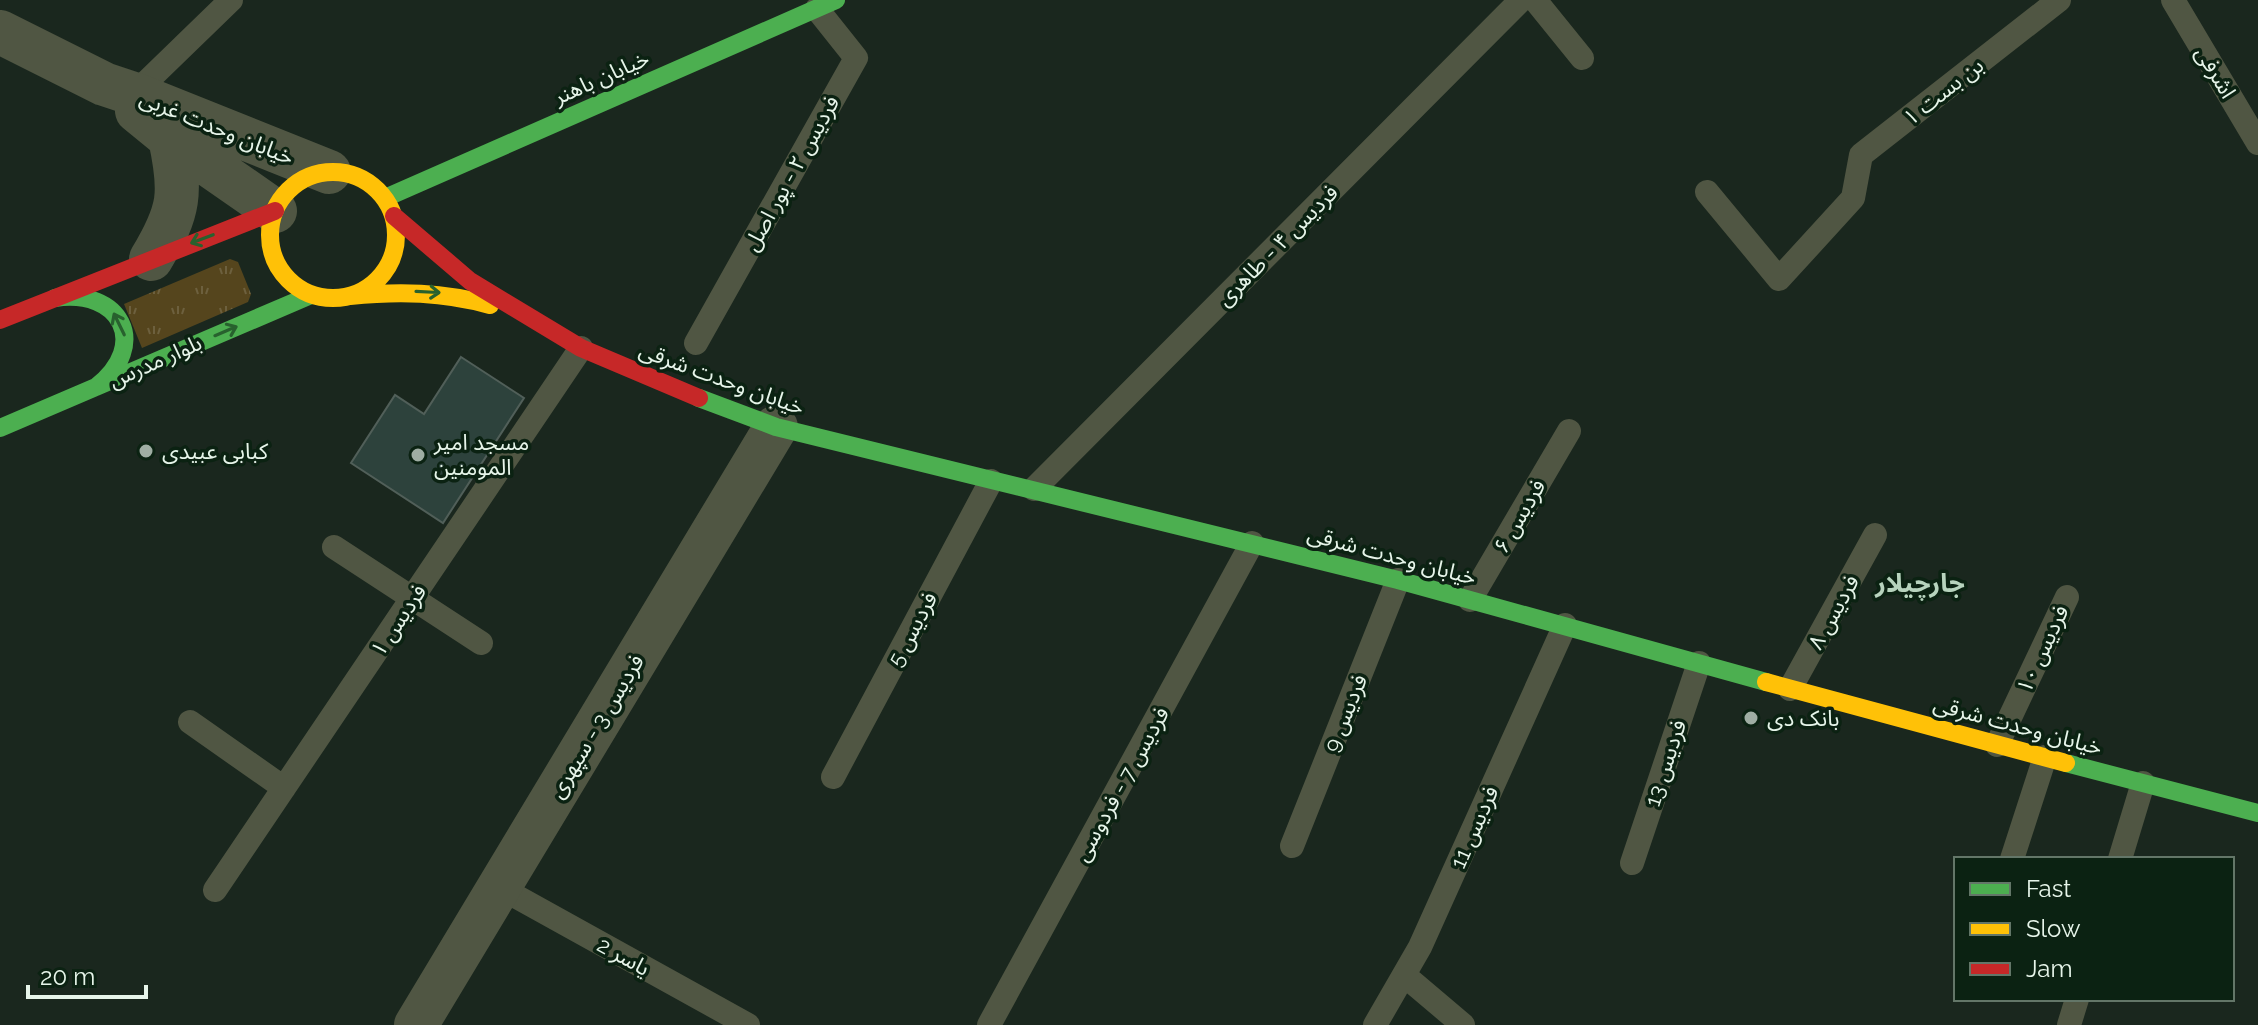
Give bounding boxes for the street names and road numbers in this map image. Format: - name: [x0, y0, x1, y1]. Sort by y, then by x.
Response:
- street label: اشرفی: [2190, 41, 2242, 103]
- street label: خیابان باهنر: [548, 44, 653, 110]
- street label: بن بست ۱: [1898, 52, 1988, 130]
- street label: خیابان وحدت غربی: [136, 84, 298, 170]
- street label: فردیس ۲ - پور اصل: [738, 91, 846, 256]
- street label: فردیس ۴ - طاهری: [1211, 179, 1343, 311]
- street label: بلوار مدرس: [104, 329, 206, 394]
- street label: خیابان وحدت شرقی: [636, 336, 808, 420]
- street label: فردیس ۶: [1487, 474, 1551, 558]
- street label: خیابان وحدت شرقی: [1305, 520, 1479, 590]
- street label: فردیس ۸: [1802, 570, 1864, 654]
- street label: فردیس ۱: [365, 579, 431, 661]
- street label: فردیس 5: [882, 587, 942, 671]
- street label: فردیس ۱۰: [2010, 601, 2074, 697]
- street label: فردیس 3 - سپهری: [543, 650, 651, 804]
- street label: فردیس 9: [1318, 670, 1372, 756]
- street label: خیابان وحدت شرقی: [1931, 690, 2105, 760]
- street label: فردیس 7 - فردوسی: [1068, 702, 1174, 866]
- street label: فردیس 13: [1639, 716, 1691, 810]
- street label: فردیس 11: [1444, 782, 1504, 872]
- street label: یاسر 2: [593, 931, 655, 981]

